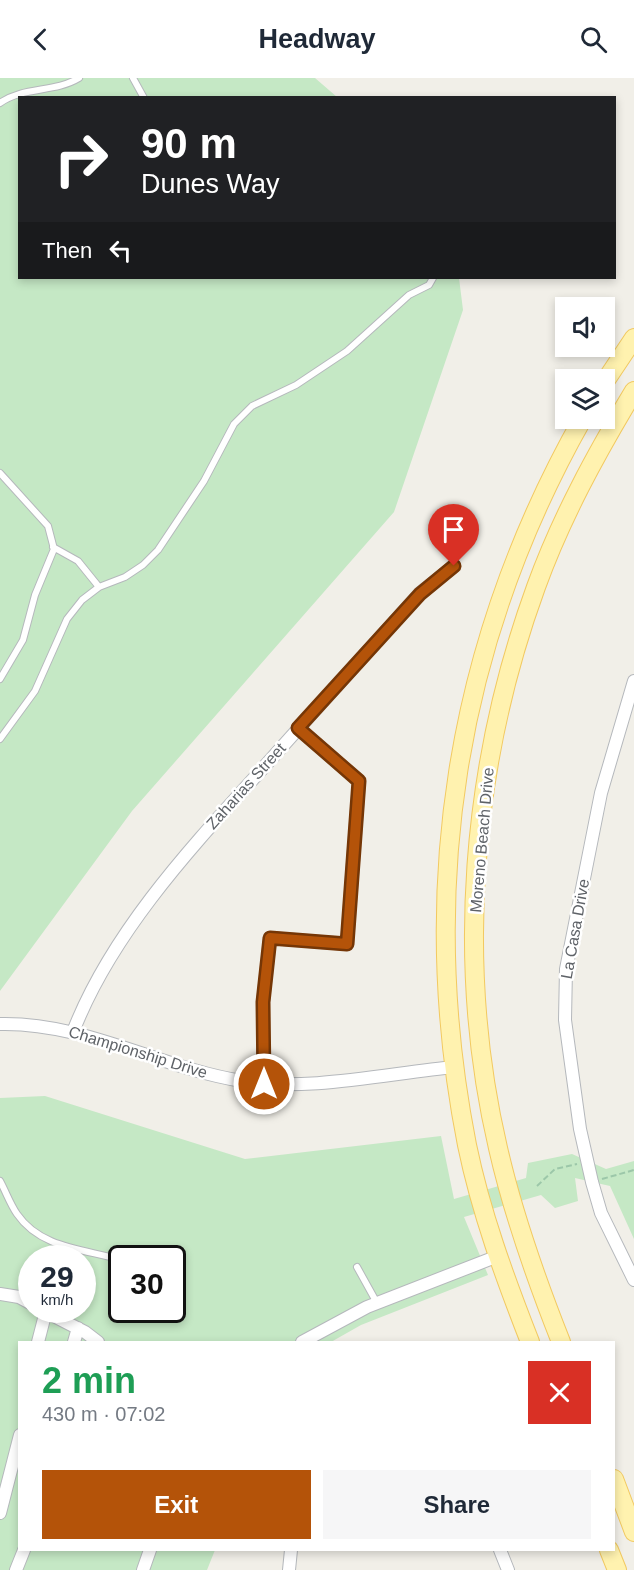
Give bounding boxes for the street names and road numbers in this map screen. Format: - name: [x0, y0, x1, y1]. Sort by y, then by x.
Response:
- street label: Zaharias Street: [203, 739, 289, 832]
- street label: Moreno Beach Drive: [467, 767, 497, 913]
- street label: La Casa Drive: [558, 878, 592, 980]
- street label: Championship Drive: [67, 1023, 209, 1081]

